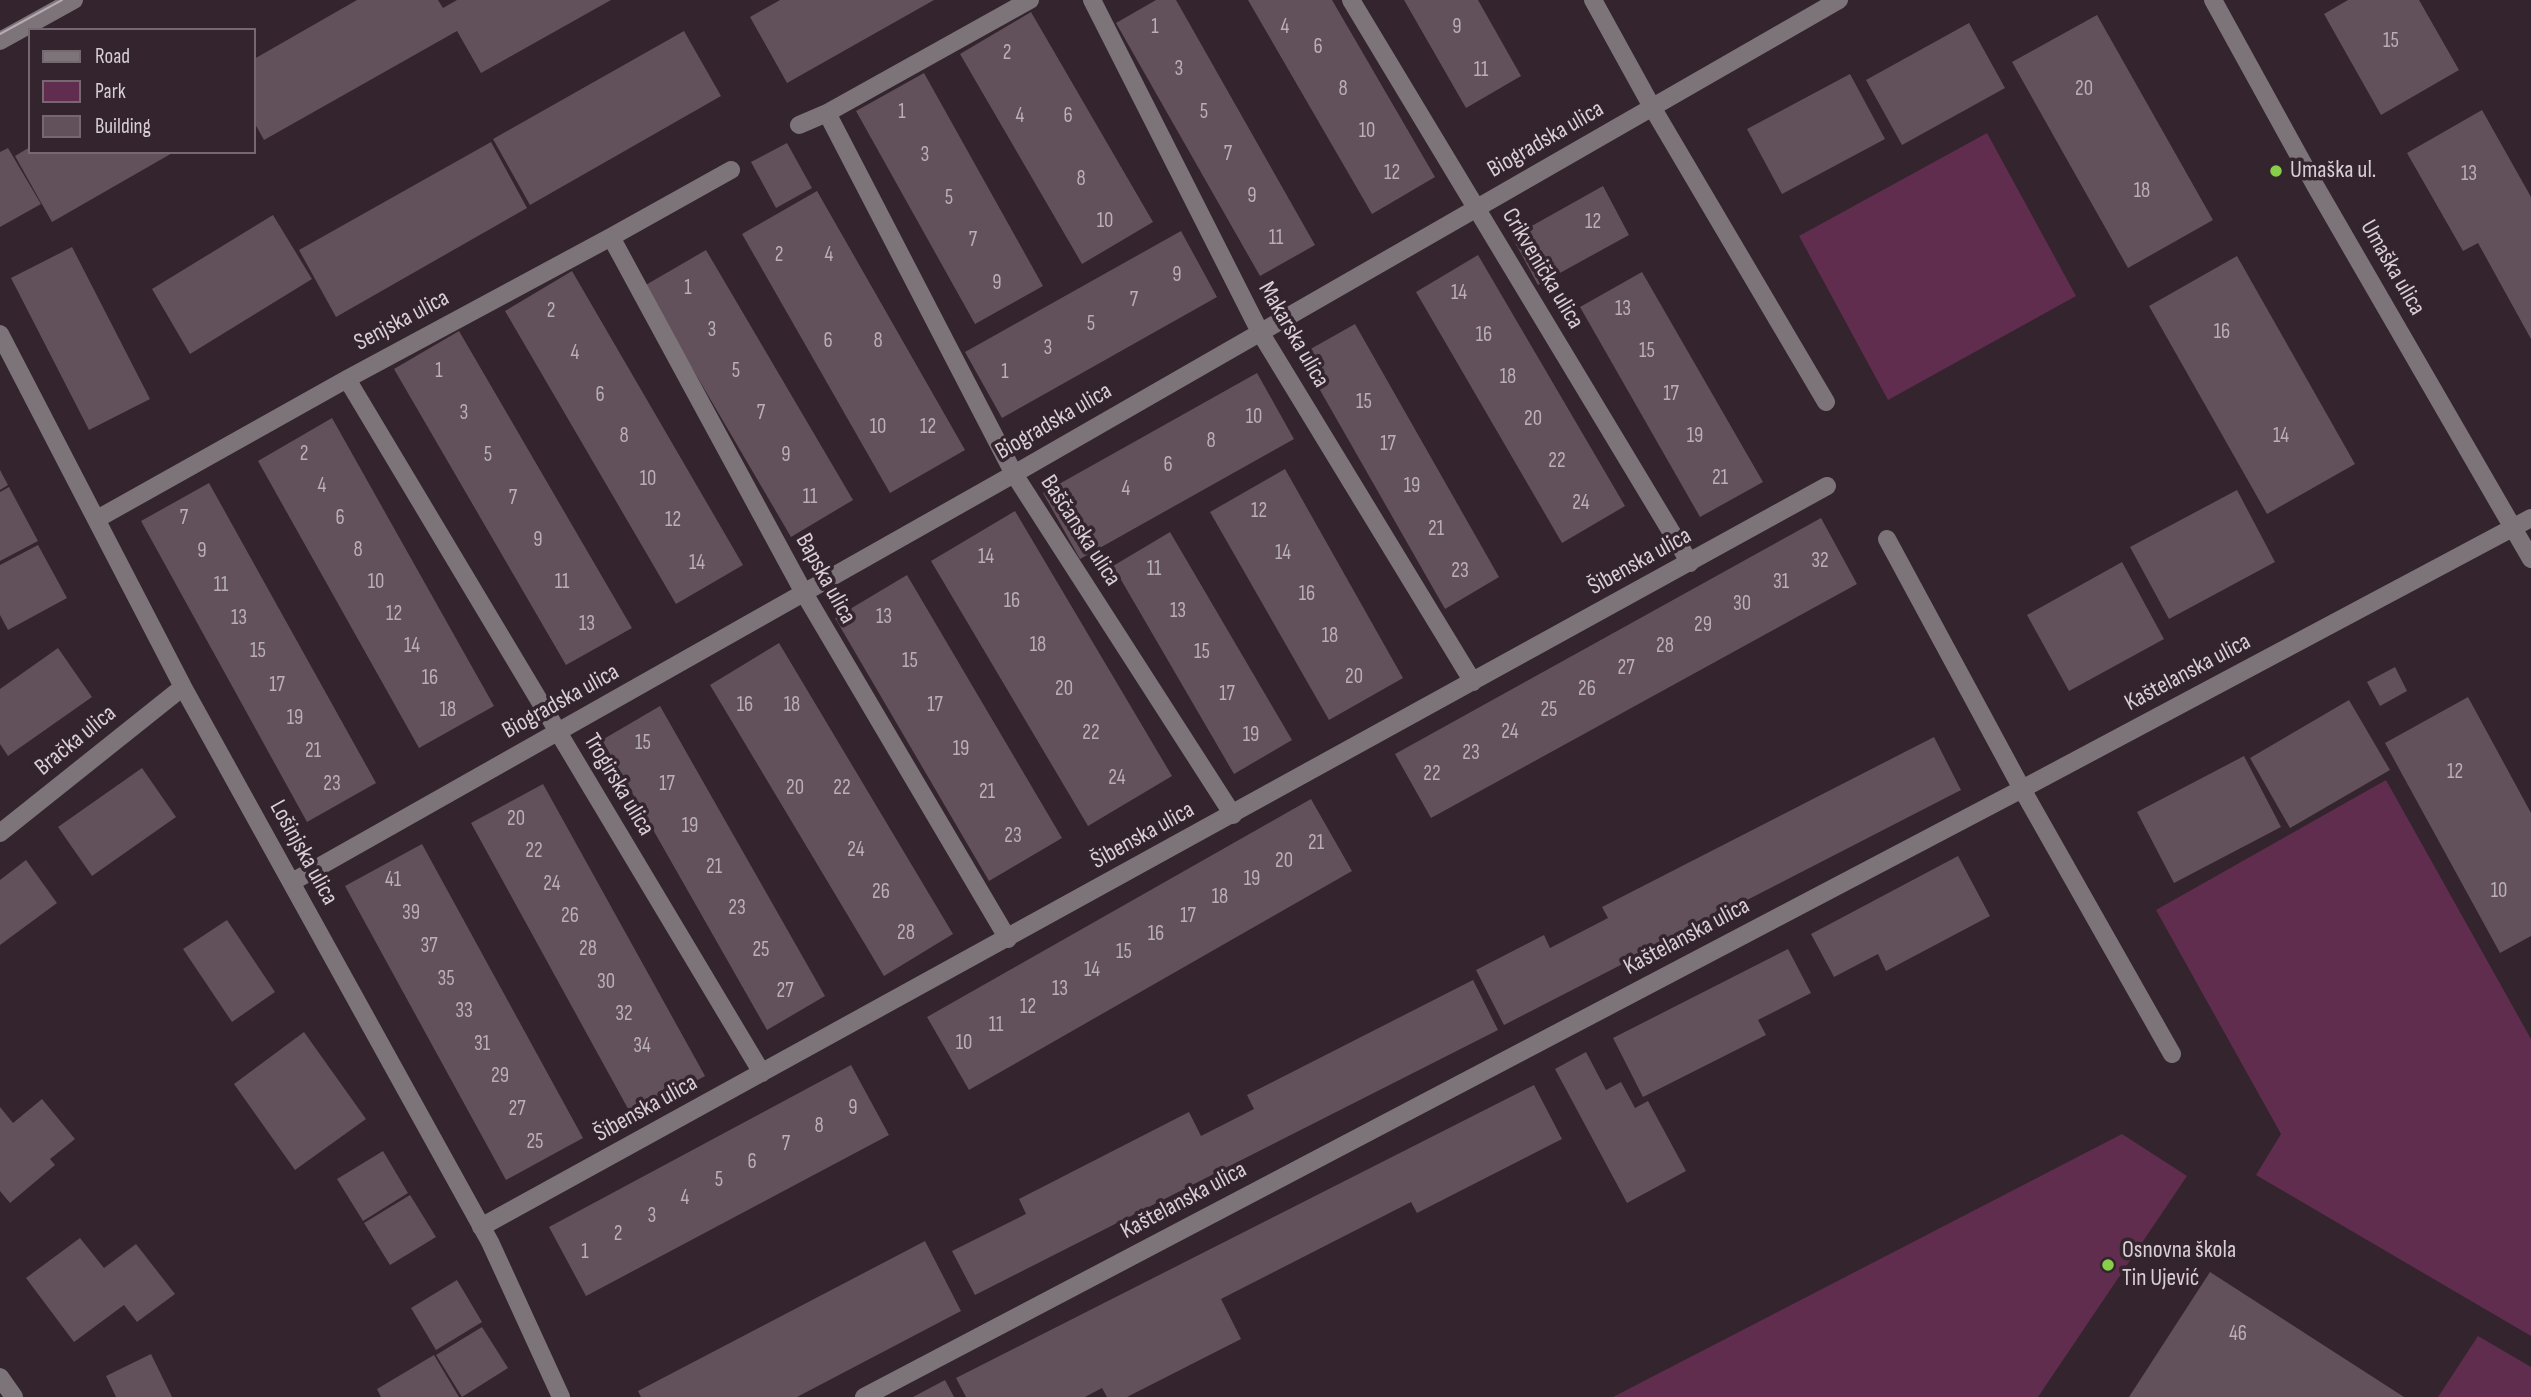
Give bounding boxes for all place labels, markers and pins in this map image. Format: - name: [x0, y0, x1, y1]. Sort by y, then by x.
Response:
- place label: Umaška ul.: [2290, 157, 2376, 185]
- marker: Umaška ul.: [2268, 163, 2284, 179]
- place label: Osnovna škola Tin Ujević: [2122, 1237, 2236, 1293]
- marker: Osnovna škola Tin Ujević: [2100, 1257, 2116, 1273]

